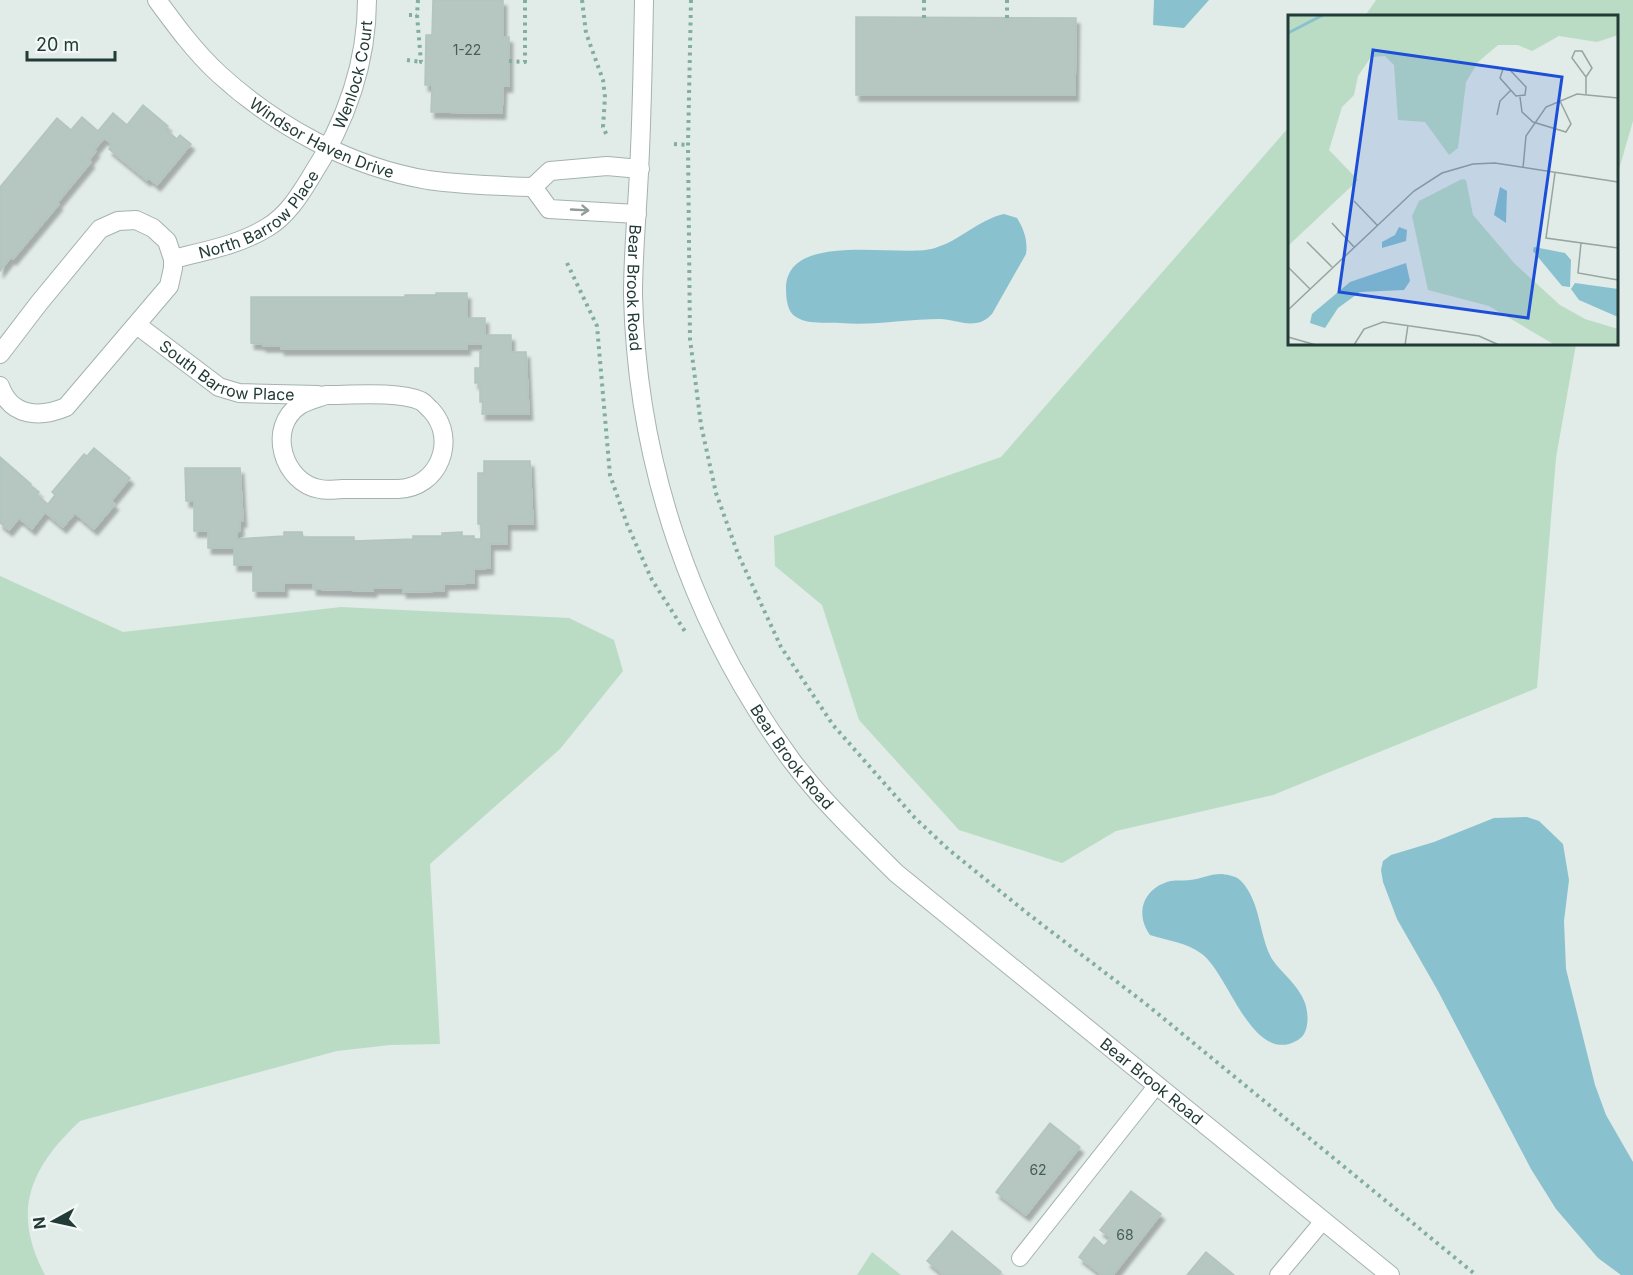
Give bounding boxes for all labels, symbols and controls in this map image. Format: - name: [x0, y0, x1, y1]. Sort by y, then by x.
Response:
- inset map: [1288, 15, 1618, 345]
- street label: Wenlock Court: [329, 20, 376, 132]
- scale bar: [27, 24, 116, 62]
- text: 20 m: [36, 34, 79, 55]
- house number: 1-22: [453, 41, 481, 58]
- street label: Windsor Haven Drive: [246, 93, 396, 182]
- street label: North Barrow Place: [196, 166, 323, 263]
- one-way arrow: [569, 205, 589, 216]
- street label: Bear Brook Road: [623, 224, 646, 352]
- street label: South Barrow Place: [156, 336, 295, 404]
- street label: Bear Brook Road: [746, 700, 838, 814]
- street label: Bear Brook Road: [1096, 1033, 1207, 1129]
- house number: 62: [1029, 1161, 1047, 1178]
- north arrow: [24, 1191, 84, 1251]
- text: N: [28, 1216, 50, 1231]
- house number: 68: [1116, 1226, 1134, 1243]

